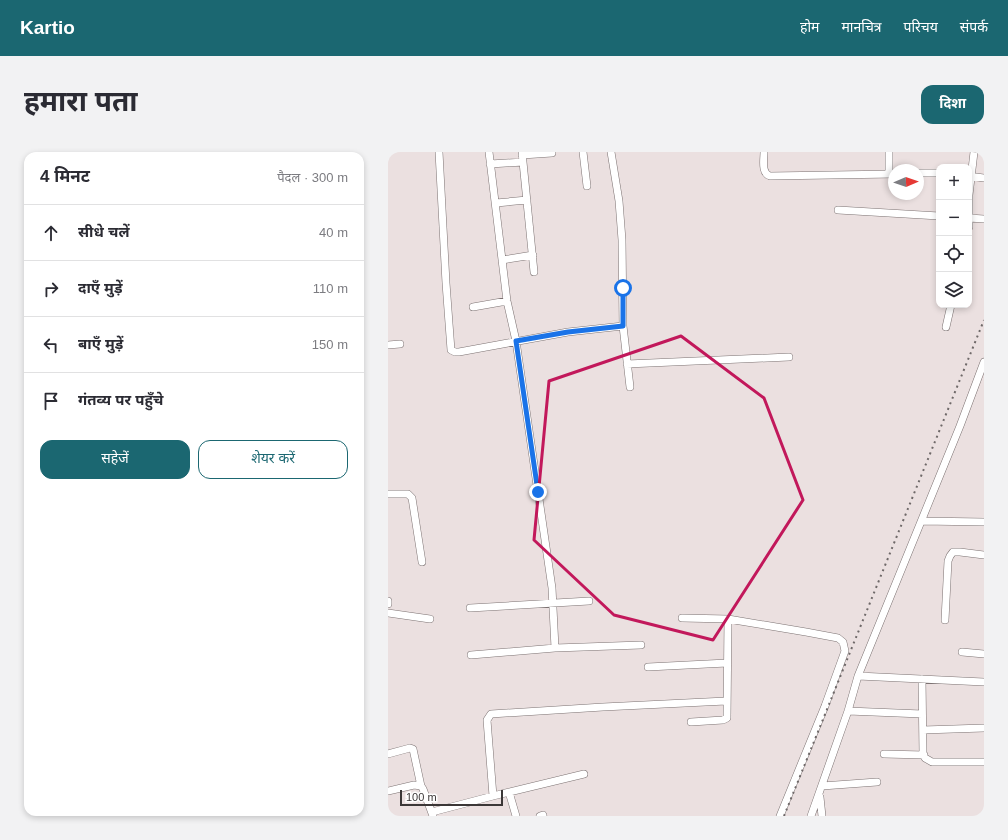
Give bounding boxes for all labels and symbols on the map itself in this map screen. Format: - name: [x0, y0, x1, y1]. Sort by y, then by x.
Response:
- north arrow: [888, 164, 924, 200]
- route start: [614, 279, 632, 297]
- route end: [529, 483, 547, 501]
- scale bar: [400, 788, 503, 807]

